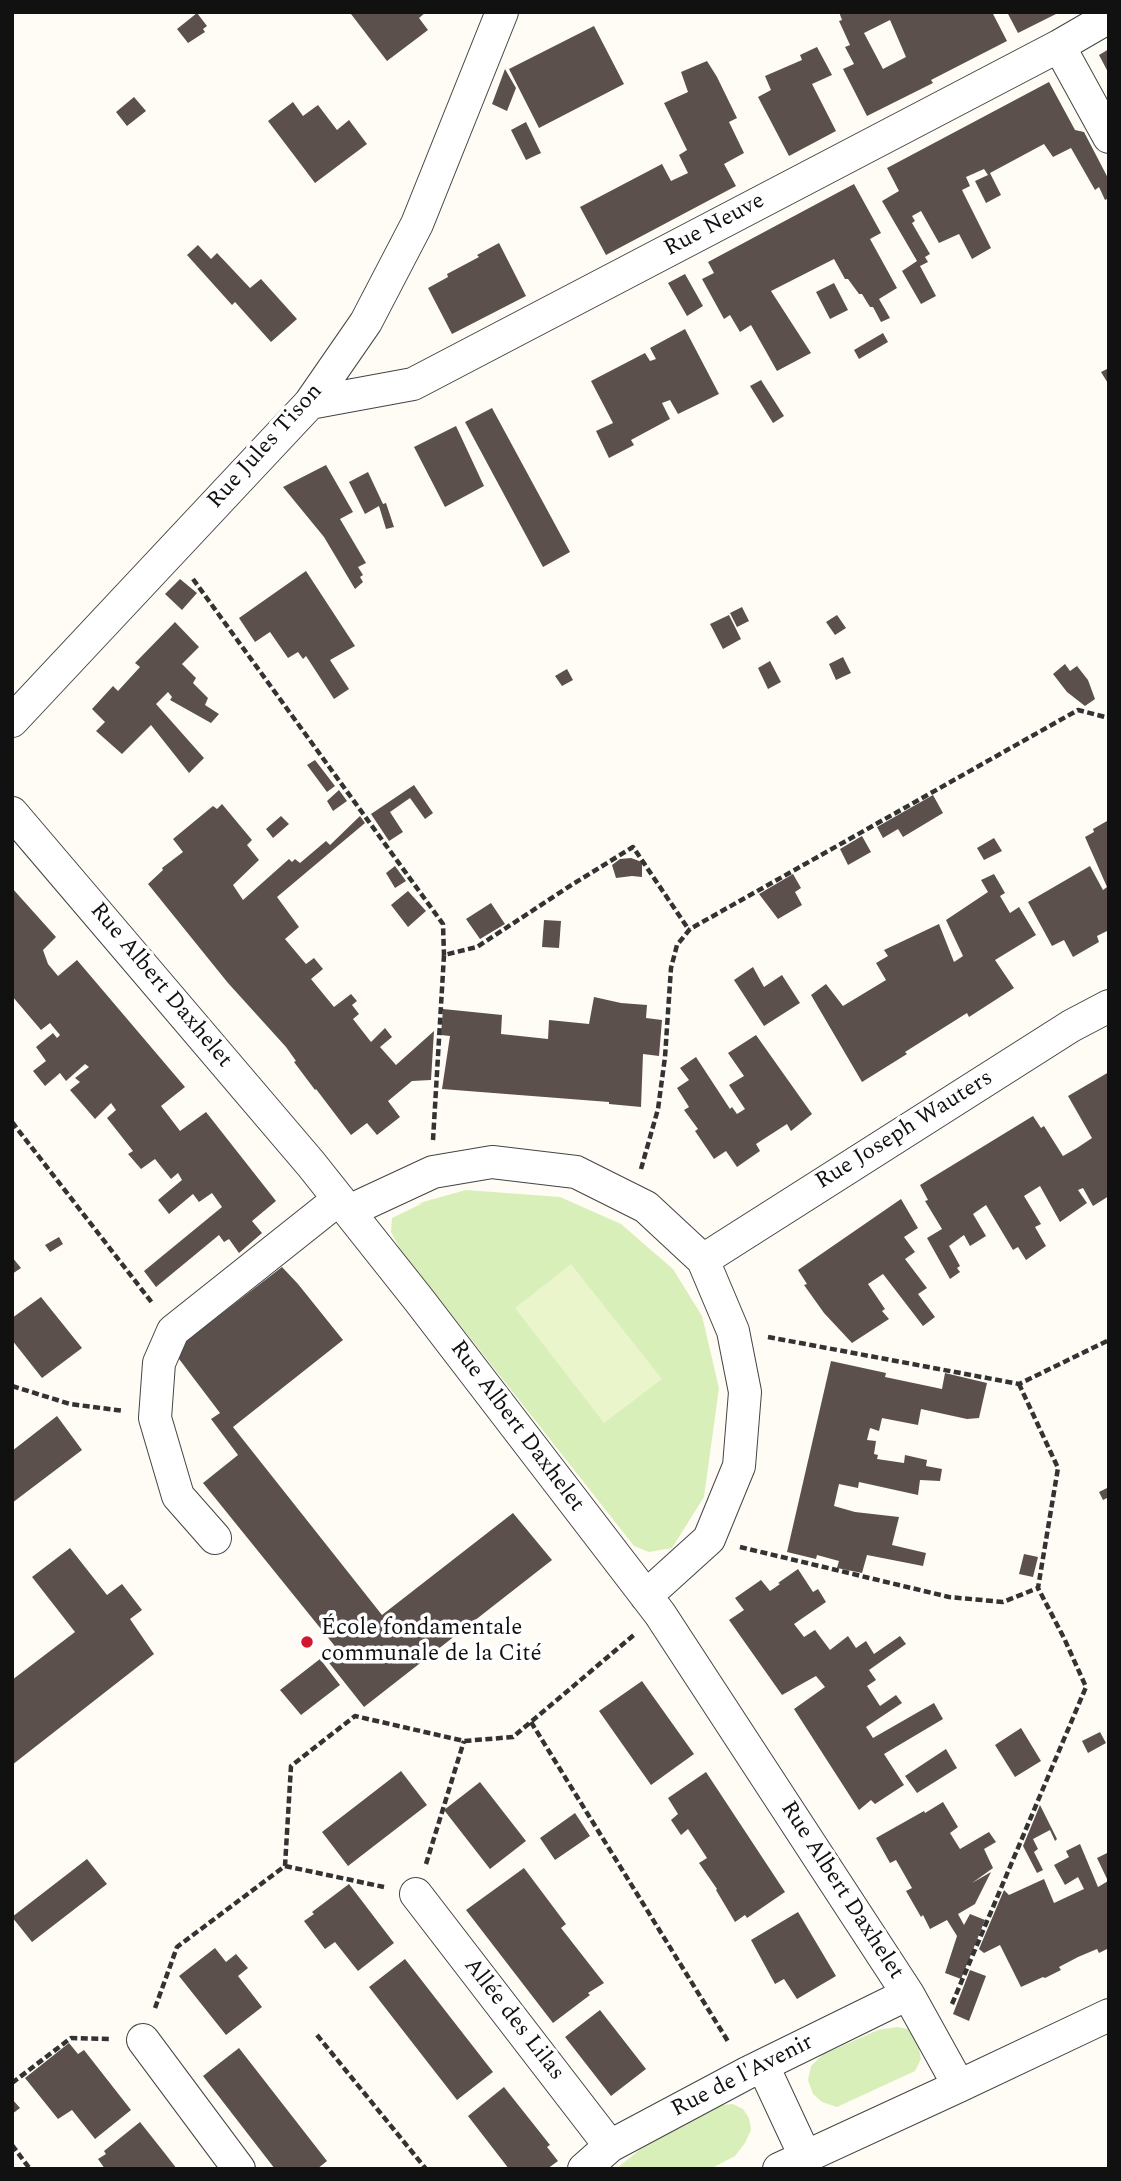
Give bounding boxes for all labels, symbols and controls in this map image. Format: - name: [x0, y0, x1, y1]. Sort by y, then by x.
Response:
- street label: Rue Neuve: [660, 188, 770, 264]
- street label: Rue Jules Tison: [203, 379, 329, 515]
- street label: Rue Albert Daxhelet: [83, 898, 237, 1074]
- street label: Rue Joseph Wauters: [811, 1065, 999, 1197]
- street label: Rue Albert Daxhelet: [443, 1336, 589, 1518]
- place label: École fondamentale communale de la Cité: [321, 1615, 542, 1669]
- marker: École fondamentale communale de la Cité: [299, 1634, 315, 1650]
- street label: Rue Albert Daxhelet: [773, 1797, 909, 1985]
- street label: Allée des Lilas: [457, 1953, 569, 2087]
- street label: Rue de l'Avenir: [668, 2029, 818, 2125]

